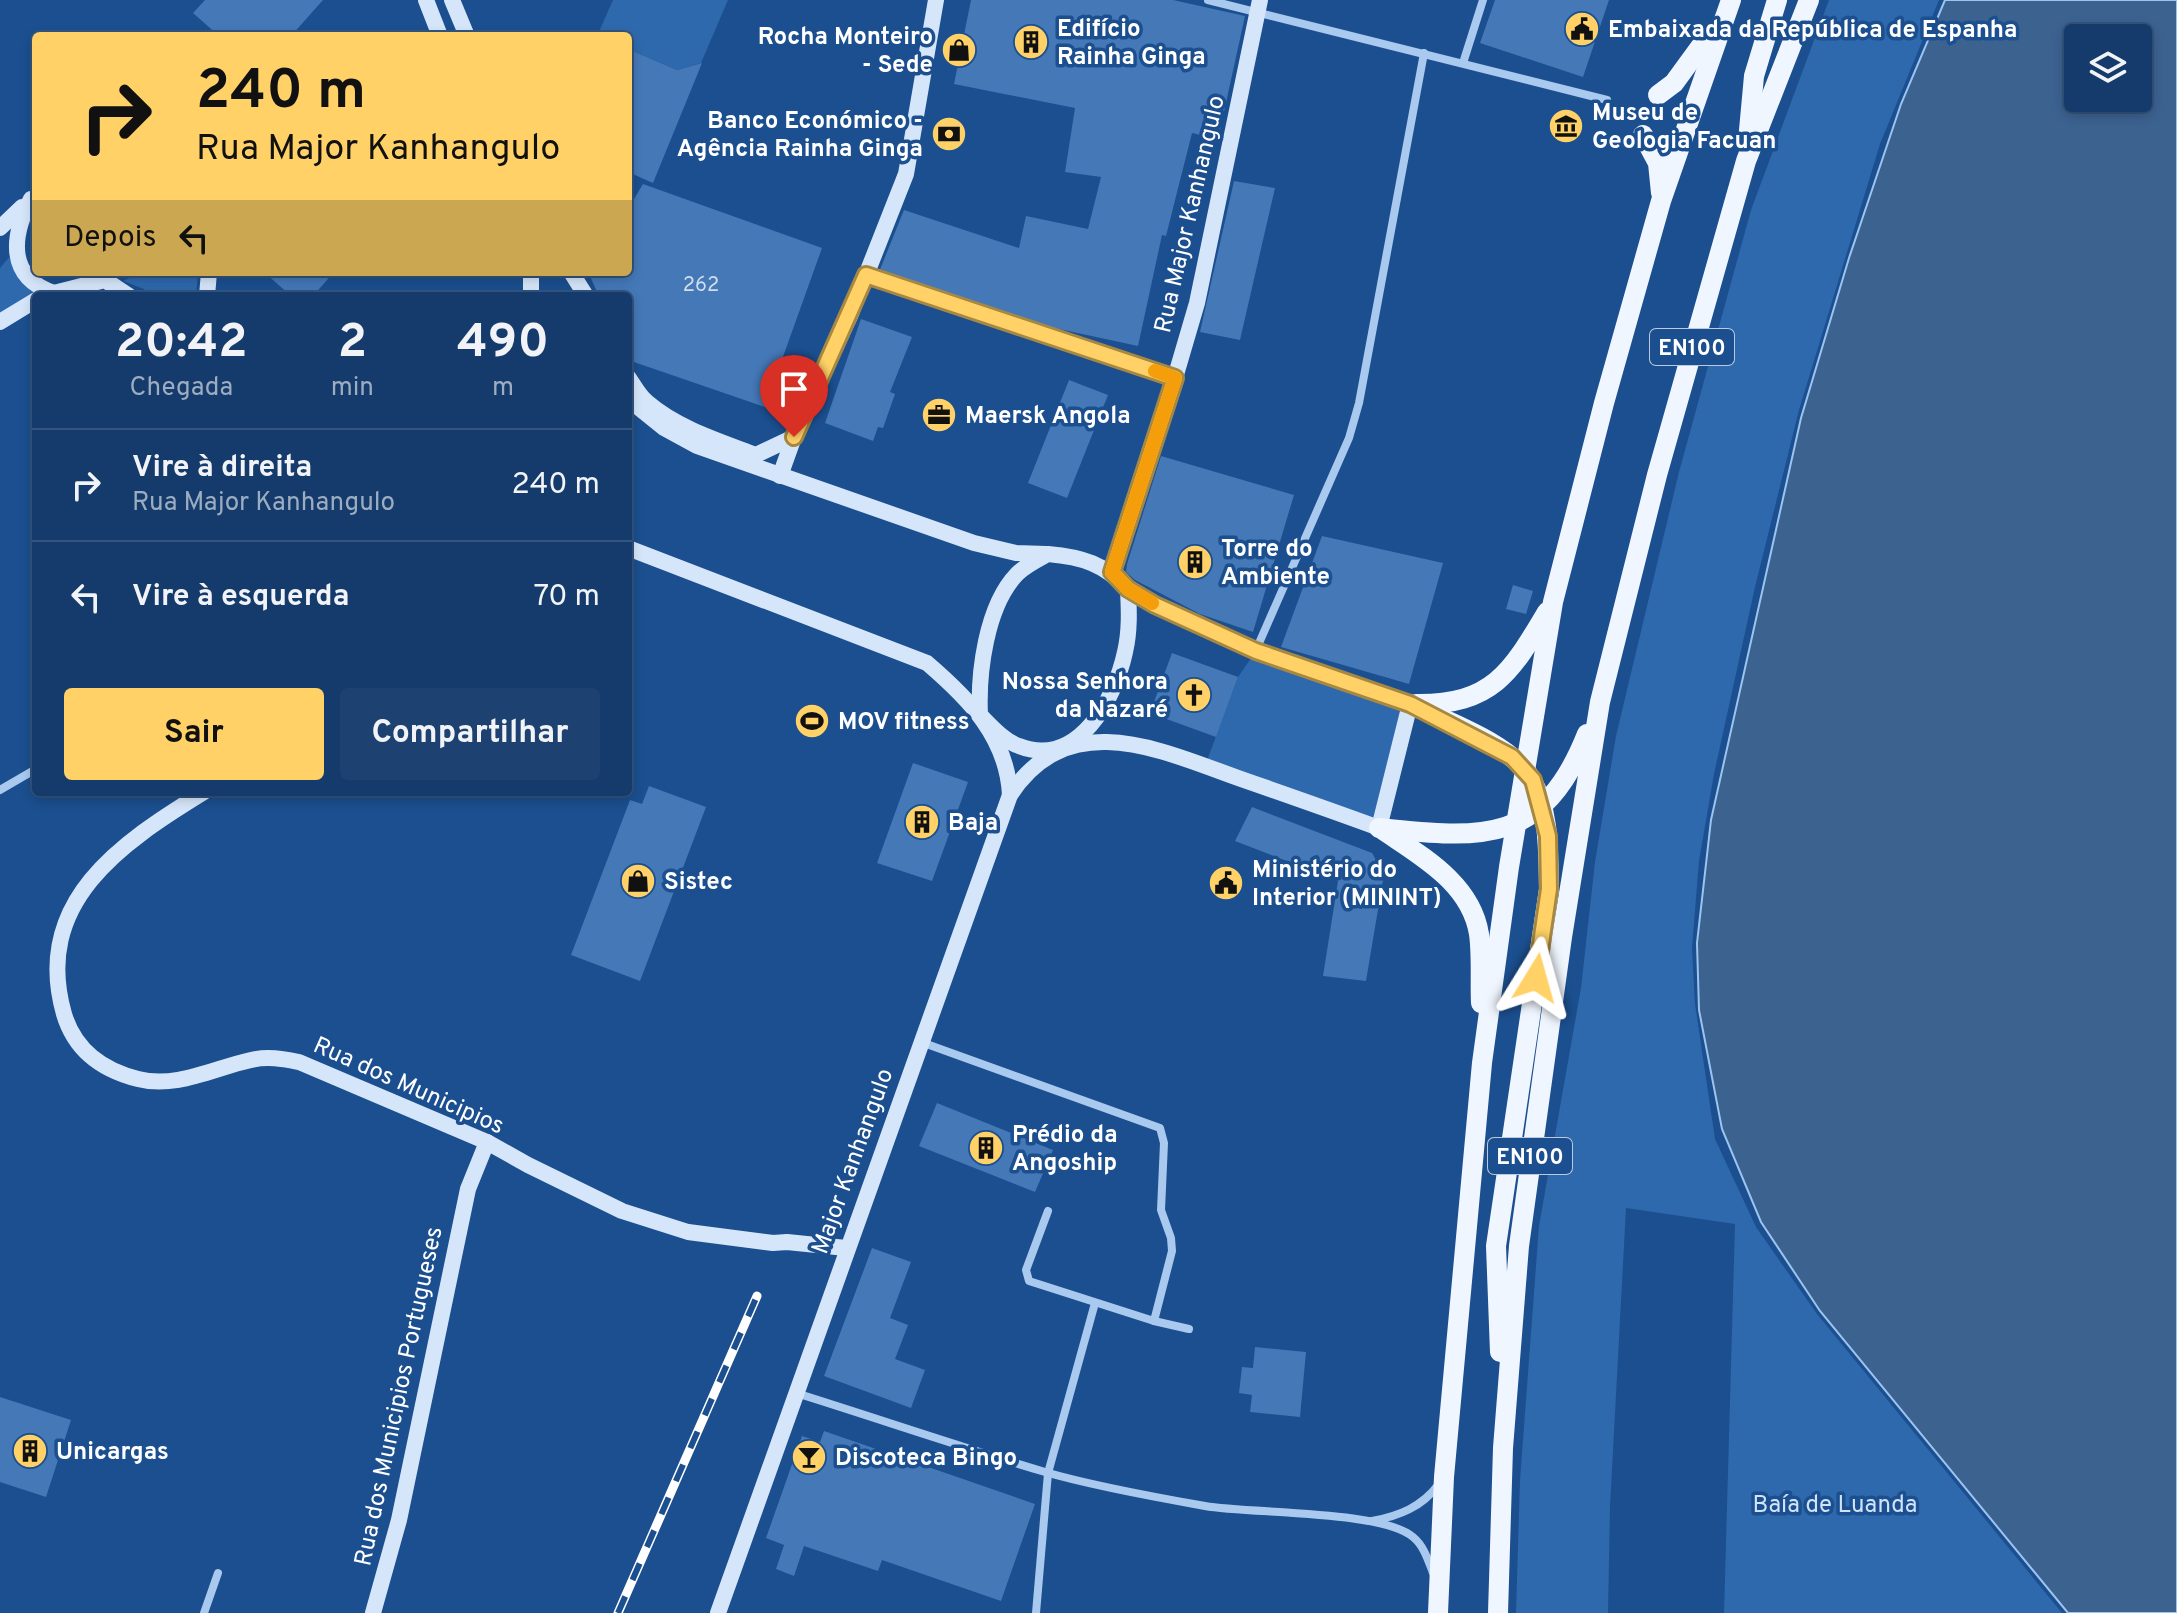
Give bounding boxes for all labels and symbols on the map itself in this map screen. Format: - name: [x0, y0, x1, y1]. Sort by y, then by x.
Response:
- public building icon: Embaixada da República de Espanha: [1563, 10, 1601, 48]
- place label: Edifício Rainha Ginga: [1057, 15, 1206, 73]
- place label: Embaixada da República de Espanha: [1608, 16, 2017, 46]
- place label: Rocha Monteiro - Sede: [758, 23, 933, 81]
- building icon: Edifício Rainha Ginga: [1012, 23, 1050, 61]
- shop icon: Rocha Monteiro - Sede: [940, 31, 978, 69]
- street label: Rua Major Kanhangulo: [1149, 93, 1233, 336]
- place label: Museu de Geologia Facuan: [1592, 99, 1777, 157]
- place label: Banco Económico - Agência Rainha Ginga: [677, 107, 923, 165]
- museum icon: Museu de Geologia Facuan: [1547, 107, 1585, 145]
- bank icon: Banco Económico - Agência Rainha Ginga: [930, 115, 968, 153]
- house number: 262: [683, 273, 719, 299]
- road number: EN100: [1650, 329, 1734, 365]
- pin: [760, 355, 828, 437]
- office icon: Maersk Angola: [920, 396, 958, 434]
- place label: Maersk Angola: [965, 402, 1131, 432]
- place label: Torre do Ambiente: [1221, 535, 1330, 593]
- building icon: Torre do Ambiente: [1176, 543, 1214, 581]
- place label: Nossa Senhora da Nazaré: [1002, 668, 1168, 726]
- church icon: Nossa Senhora da Nazaré: [1175, 676, 1213, 714]
- sports icon: MOV fitness: [793, 702, 831, 740]
- place label: MOV fitness: [838, 708, 970, 738]
- building icon: Baja: [903, 803, 941, 841]
- place label: Baja: [948, 809, 998, 839]
- place label: Ministério do Interior (MININT): [1252, 856, 1442, 914]
- shop icon: Sistec: [619, 862, 657, 900]
- public building icon: Ministério do Interior (MININT): [1207, 864, 1245, 902]
- place label: Sistec: [664, 868, 733, 898]
- position arrow: [1494, 936, 1578, 1020]
- street label: Rua dos Municipios: [308, 1031, 508, 1142]
- street label: Major Kanhangulo: [806, 1065, 901, 1259]
- place label: Prédio da Angoship: [1012, 1121, 1118, 1179]
- building icon: Prédio da Angoship: [967, 1129, 1005, 1167]
- road number: EN100: [1488, 1138, 1572, 1174]
- street label: Rua dos Municipios Portugueses: [349, 1224, 451, 1569]
- building icon: Unicargas: [11, 1432, 49, 1470]
- place label: Unicargas: [56, 1438, 169, 1468]
- bar icon: Discoteca Bingo: [790, 1438, 828, 1476]
- place label: Discoteca Bingo: [835, 1444, 1017, 1474]
- park label: Baía de Luanda: [1752, 1491, 1918, 1521]

